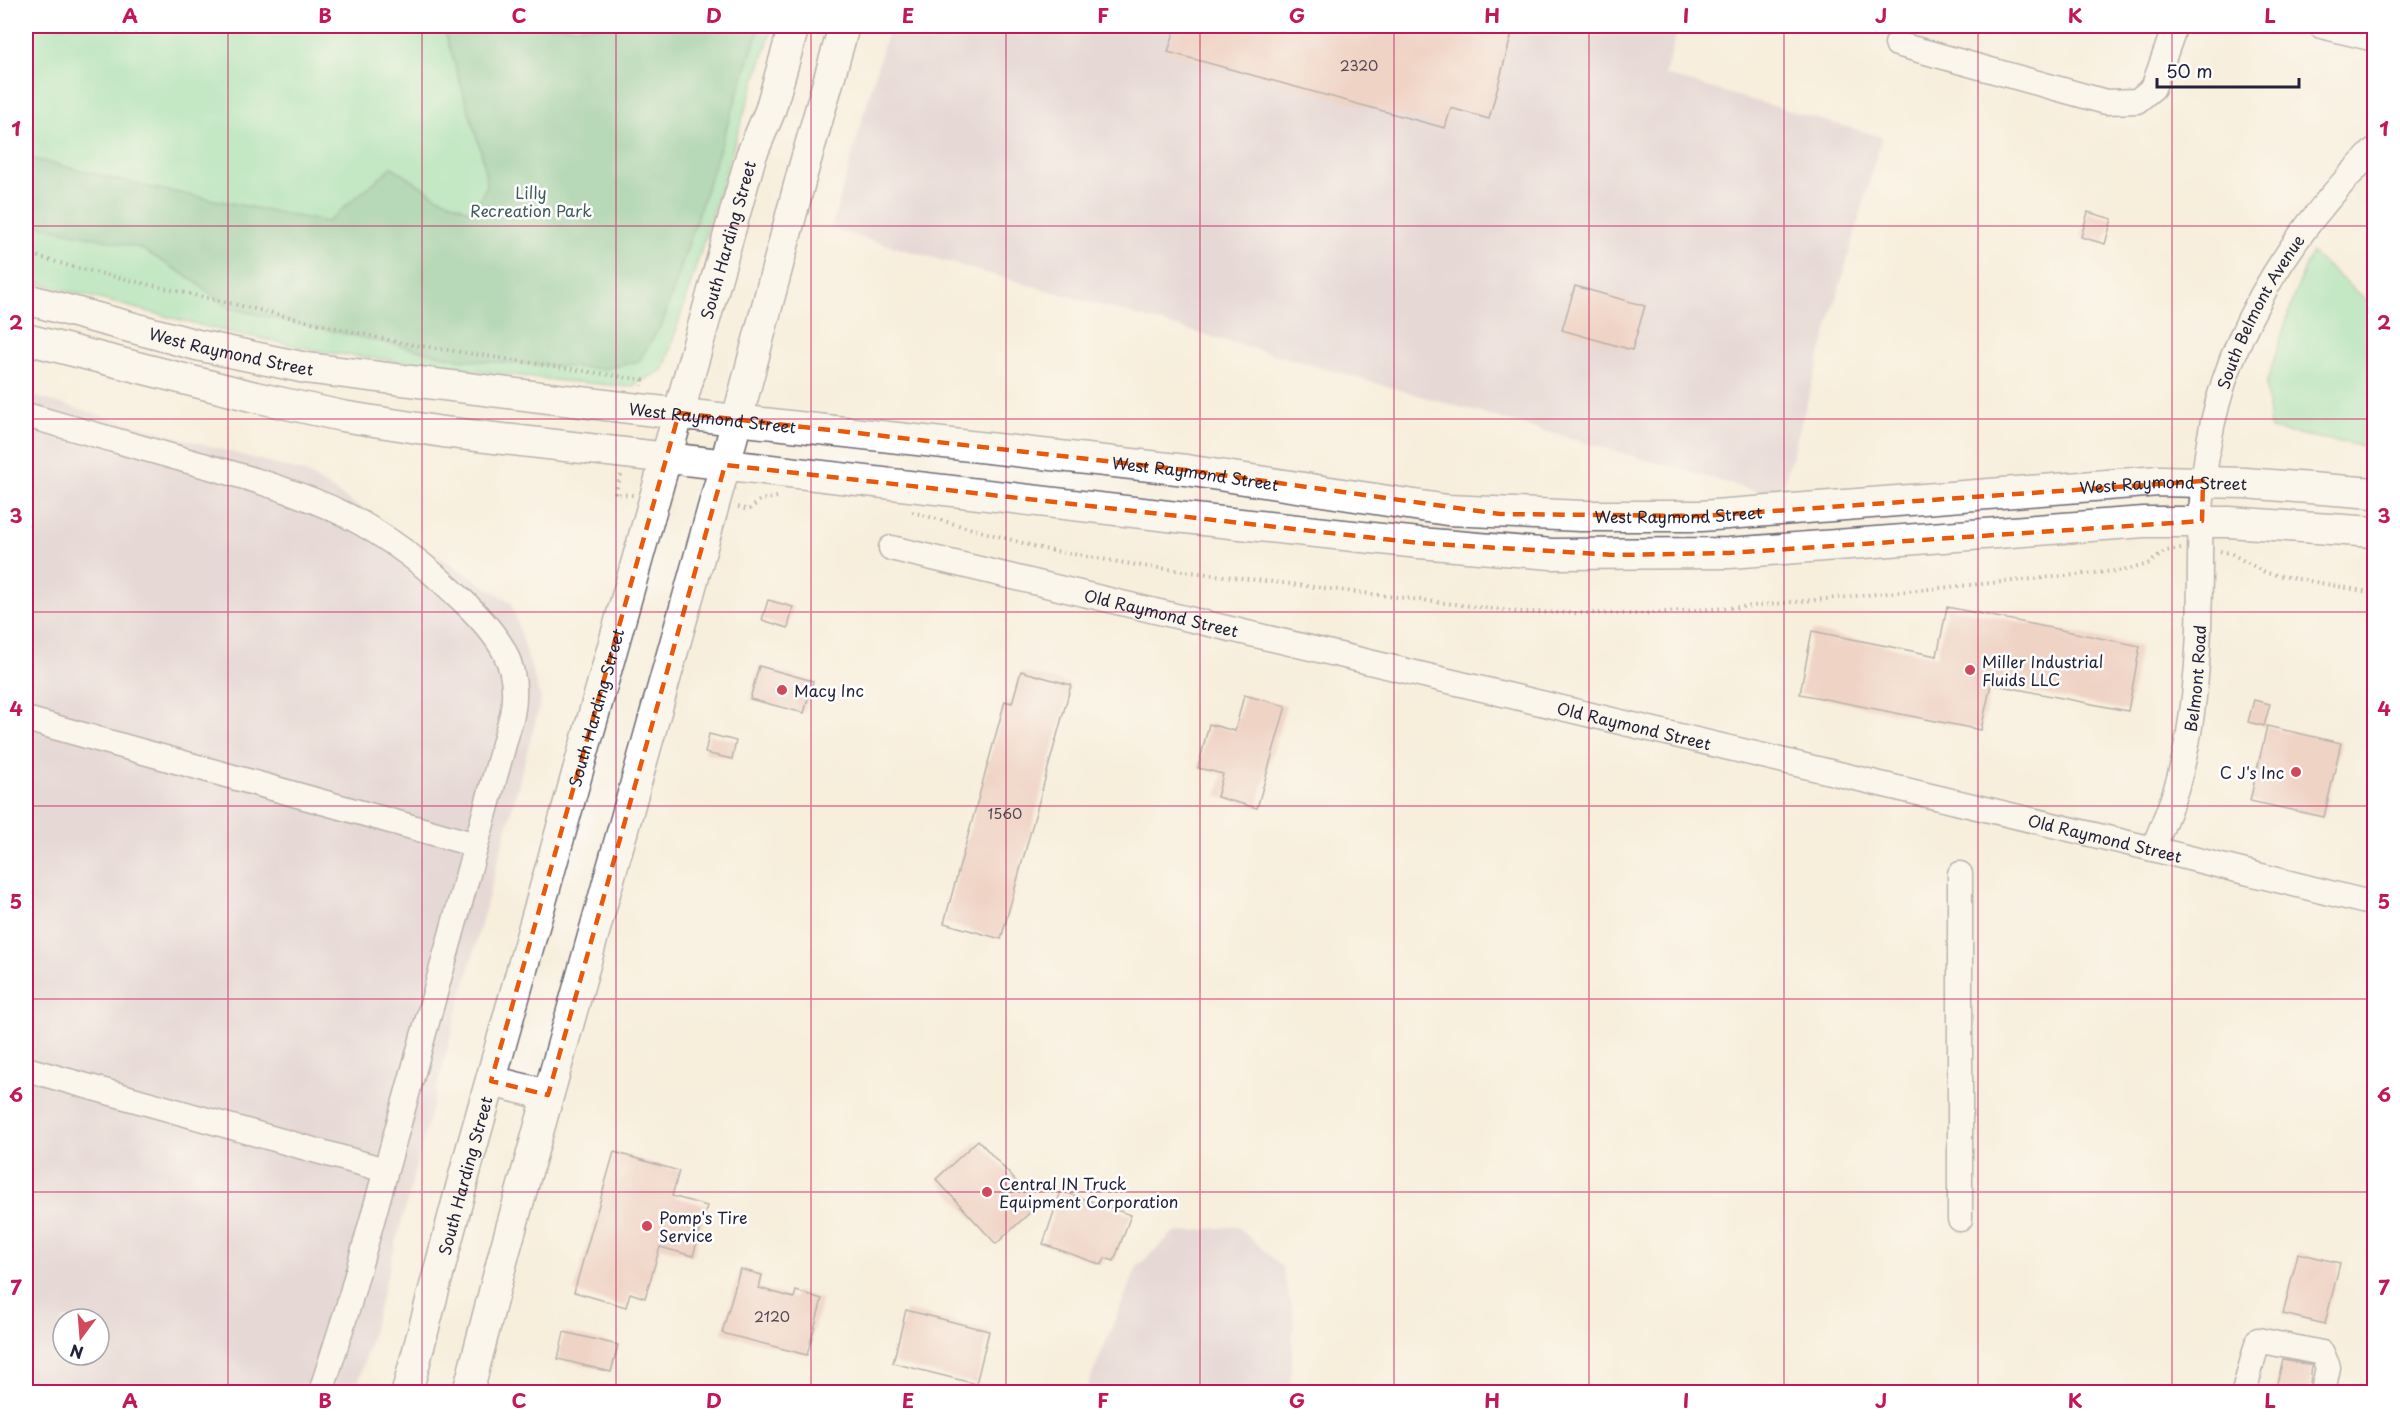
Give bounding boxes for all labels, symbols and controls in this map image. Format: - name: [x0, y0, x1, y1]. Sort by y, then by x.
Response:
- text: A: [122, 0, 138, 30]
- text: B: [318, 0, 332, 30]
- text: C: [511, 0, 527, 30]
- text: D: [706, 0, 722, 30]
- text: E: [902, 0, 914, 30]
- text: F: [1097, 0, 1109, 30]
- text: G: [1289, 0, 1305, 30]
- text: H: [1484, 0, 1500, 30]
- text: I: [1683, 0, 1689, 30]
- text: J: [1875, 0, 1887, 30]
- text: K: [2068, 0, 2083, 30]
- text: L: [2264, 0, 2276, 30]
- scale bar: [2157, 51, 2300, 89]
- house number: 2320: [1340, 55, 1378, 76]
- text: 50 m: [2166, 57, 2213, 84]
- text: 1: [11, 113, 21, 143]
- text: 1: [2379, 113, 2389, 143]
- street label: South Harding Street: [694, 157, 761, 322]
- park label: Lilly Recreation Park: [470, 180, 592, 222]
- street label: South Belmont Avenue: [2210, 229, 2310, 392]
- text: 2: [9, 307, 23, 337]
- text: 2: [2377, 307, 2391, 337]
- street label: West Raymond Street: [147, 321, 315, 381]
- street label: West Raymond Street: [628, 396, 797, 439]
- street label: West Raymond Street: [1111, 450, 1280, 496]
- street label: West Raymond Street: [2079, 469, 2247, 499]
- street label: West Raymond Street: [1595, 499, 1763, 528]
- text: 3: [9, 500, 23, 530]
- text: 3: [2377, 500, 2391, 530]
- street label: Old Raymond Street: [1082, 583, 1241, 642]
- street label: Belmont Road: [2178, 624, 2211, 733]
- street label: South Harding Street: [562, 625, 630, 790]
- place label: Miller Industrial Fluids LLC: [1982, 649, 2103, 691]
- marker: Miller Industrial Fluids LLC: [1963, 663, 1977, 677]
- place label: Macy Inc: [794, 678, 864, 702]
- marker: Macy Inc: [775, 683, 789, 697]
- text: 4: [9, 693, 23, 723]
- text: 4: [2377, 693, 2391, 723]
- street label: Old Raymond Street: [1555, 695, 1714, 755]
- place label: C J's Inc: [2220, 760, 2284, 784]
- marker: C J's Inc: [2289, 765, 2303, 779]
- house number: 1560: [988, 803, 1022, 824]
- street label: Old Raymond Street: [2025, 808, 2184, 868]
- text: 5: [10, 886, 22, 916]
- text: 5: [2378, 886, 2390, 916]
- text: 6: [9, 1079, 23, 1109]
- text: 6: [2377, 1079, 2391, 1109]
- street label: South Harding Street: [432, 1093, 498, 1258]
- place label: Central IN Truck Equipment Corporation: [999, 1171, 1178, 1213]
- marker: Central IN Truck Equipment Corporation: [980, 1185, 994, 1199]
- place label: Pomp's Tire Service: [659, 1205, 748, 1247]
- marker: Pomp's Tire Service: [640, 1219, 654, 1233]
- text: 7: [10, 1272, 22, 1302]
- text: 7: [2378, 1272, 2390, 1302]
- house number: 2120: [754, 1306, 790, 1327]
- north arrow: [51, 1307, 111, 1367]
- text: N: [67, 1339, 86, 1366]
- text: A: [122, 1385, 138, 1415]
- text: B: [318, 1385, 332, 1415]
- text: C: [511, 1385, 527, 1415]
- text: D: [706, 1385, 722, 1415]
- text: E: [902, 1385, 914, 1415]
- text: F: [1097, 1385, 1109, 1415]
- text: G: [1289, 1385, 1305, 1415]
- text: H: [1484, 1385, 1500, 1415]
- text: I: [1683, 1385, 1689, 1415]
- text: J: [1875, 1385, 1887, 1415]
- text: K: [2068, 1385, 2083, 1415]
- text: L: [2264, 1385, 2276, 1415]

